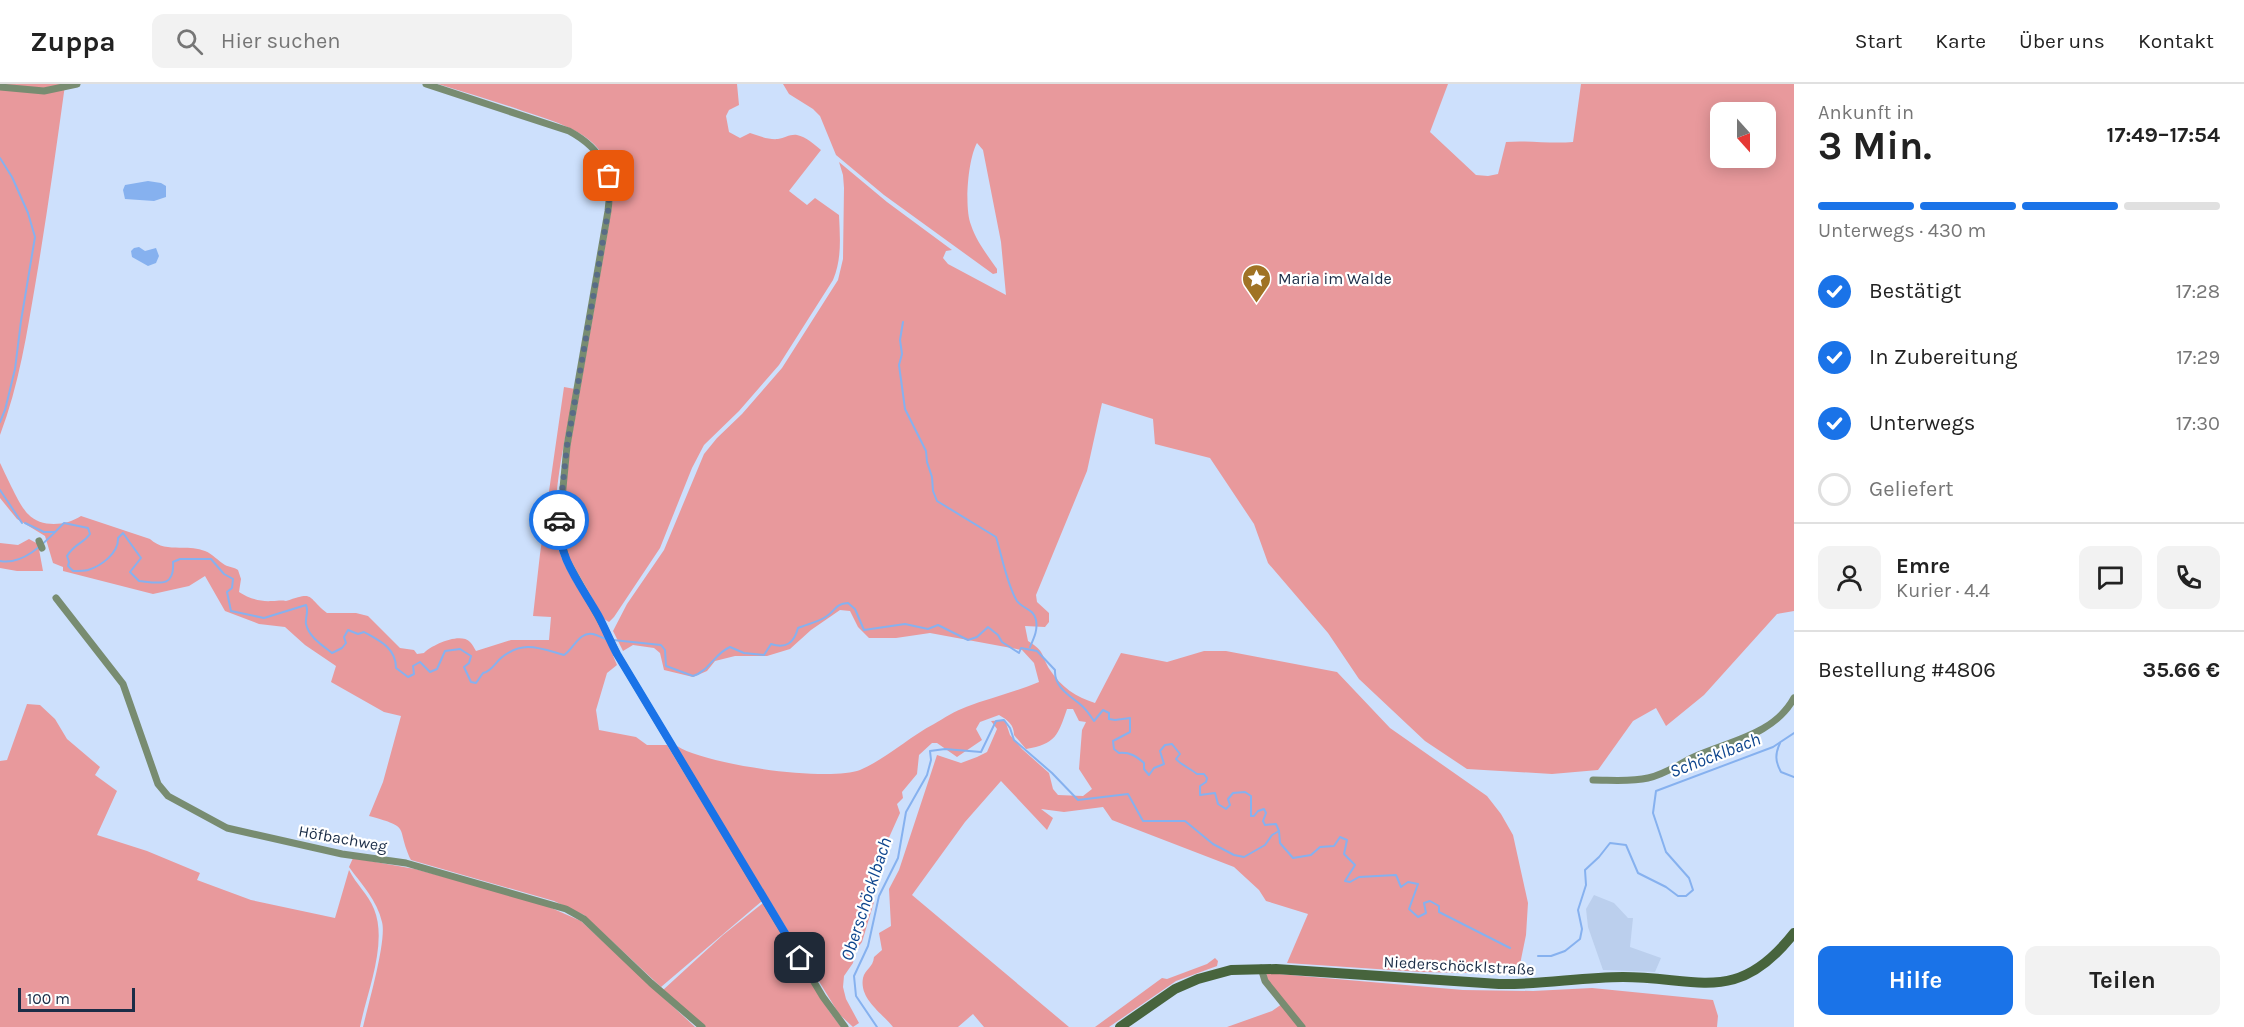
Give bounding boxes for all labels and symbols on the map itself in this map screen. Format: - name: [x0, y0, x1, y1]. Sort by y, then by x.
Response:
- north arrow: [1710, 102, 1776, 168]
- pin: [583, 150, 634, 201]
- place icon: Maria im Walde: [1241, 262, 1273, 304]
- place label: Maria im Walde: [1278, 269, 1392, 288]
- courier: [529, 490, 589, 550]
- water label: Schöcklbach: [1667, 728, 1763, 782]
- street label: Höfbachweg: [297, 821, 389, 856]
- water label: Oberschöcklbach: [836, 834, 896, 964]
- pin: [774, 932, 825, 983]
- street label: Niederschöcklstraße: [1383, 952, 1535, 979]
- scale bar: [18, 985, 135, 1012]

